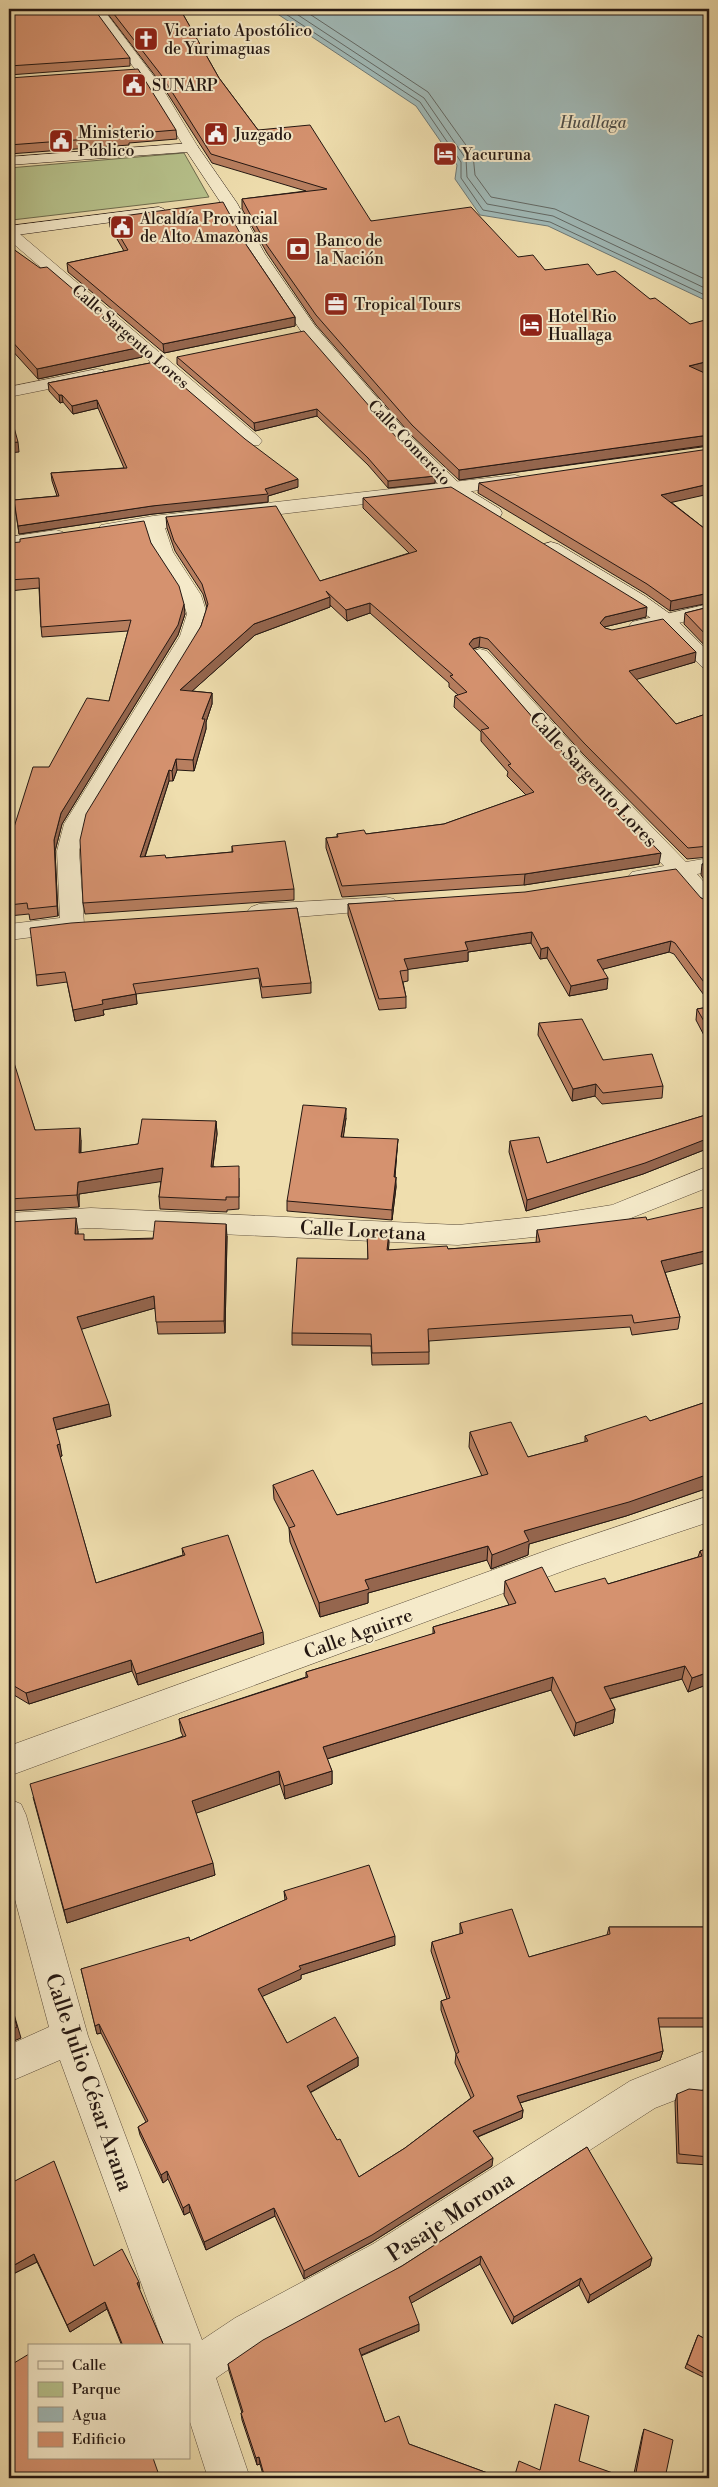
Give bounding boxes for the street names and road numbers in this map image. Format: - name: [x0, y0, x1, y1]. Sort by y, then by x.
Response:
- street label: Calle Sargento Lores: [68, 280, 193, 393]
- street label: Calle Comercio: [364, 396, 455, 490]
- street label: Calle Sargento Lores: [524, 707, 662, 853]
- street label: Calle Loretana: [299, 1216, 427, 1246]
- street label: Calle Aguirre: [301, 1603, 416, 1665]
- street label: Calle Julio César Arana: [39, 1970, 139, 2196]
- street label: Pasaje Morona: [382, 2166, 520, 2268]

